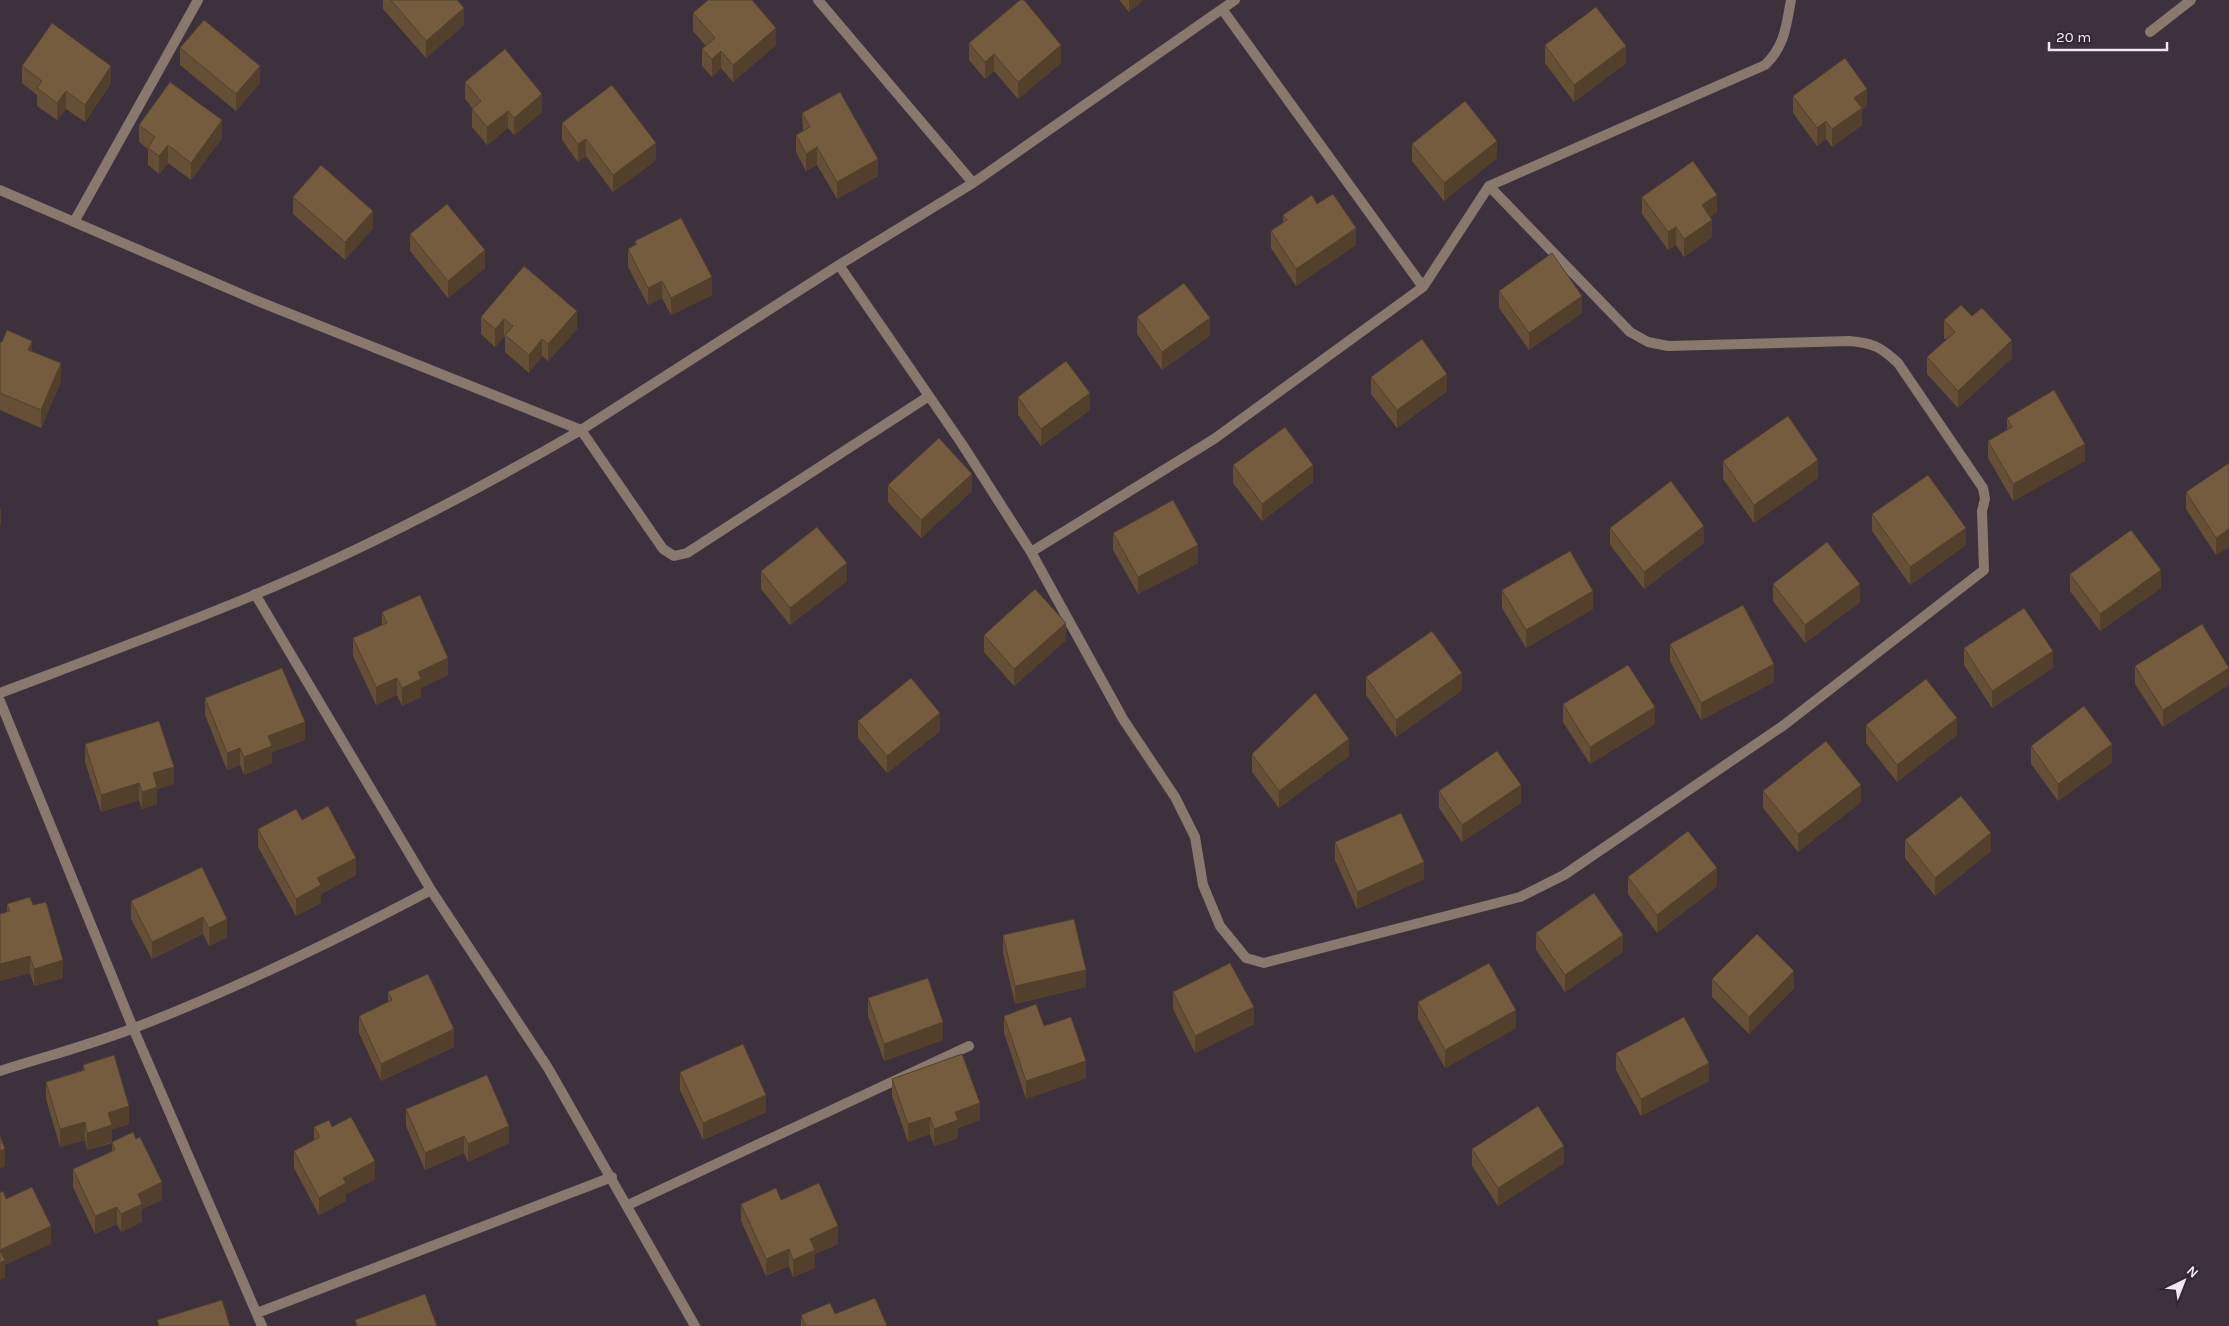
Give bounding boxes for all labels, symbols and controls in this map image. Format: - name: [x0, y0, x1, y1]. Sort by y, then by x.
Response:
- scale bar: [2049, 20, 2166, 52]
- text: 20 m: [2056, 28, 2091, 46]
- north arrow: [2159, 1256, 2209, 1306]
- text: N: [2183, 1262, 2202, 1282]

